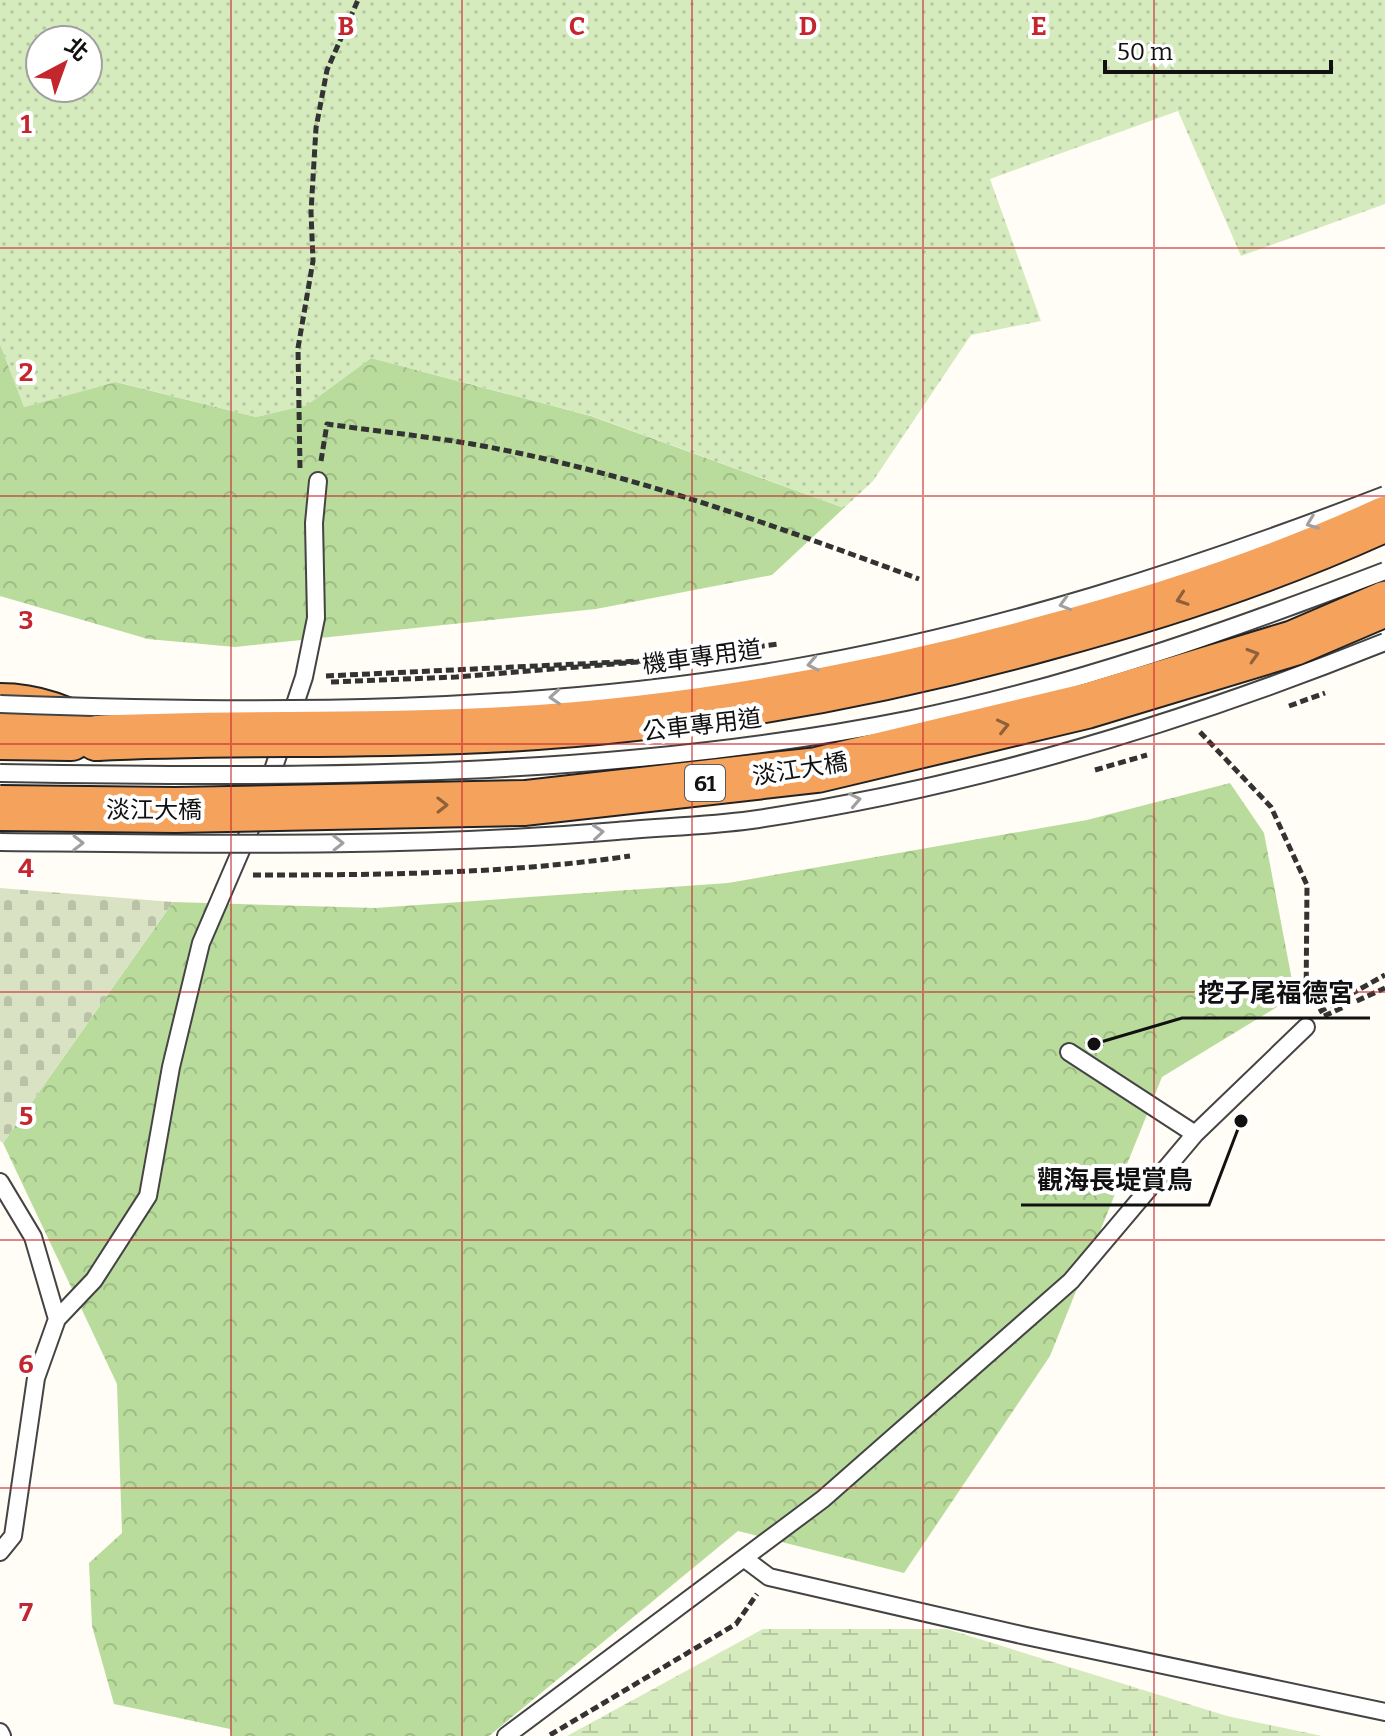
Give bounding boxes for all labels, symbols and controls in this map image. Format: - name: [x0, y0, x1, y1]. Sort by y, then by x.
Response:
- text: B: [338, 11, 354, 42]
- text: C: [569, 11, 585, 42]
- text: D: [799, 11, 817, 42]
- text: E: [1031, 11, 1047, 42]
- north arrow: [24, 24, 104, 104]
- scale bar: [1105, 24, 1331, 74]
- text: 北: [60, 32, 94, 67]
- text: 50 m: [1117, 38, 1173, 66]
- text: 1: [20, 109, 32, 140]
- text: 2: [19, 357, 33, 388]
- one-way arrow: [1306, 513, 1320, 530]
- one-way arrow: [1176, 589, 1190, 605]
- one-way arrow: [1059, 595, 1073, 611]
- text: 3: [19, 605, 33, 636]
- street label: 機車專用道: [641, 635, 763, 679]
- one-way arrow: [1246, 648, 1259, 664]
- one-way arrow: [806, 655, 819, 672]
- one-way arrow: [548, 688, 561, 705]
- street label: 公車專用道: [641, 704, 763, 746]
- one-way arrow: [995, 718, 1009, 735]
- street label: 淡江大橋: [750, 748, 850, 790]
- road number: 61: [685, 765, 725, 801]
- one-way arrow: [848, 792, 862, 809]
- street label: 淡江大橋: [106, 796, 202, 824]
- one-way arrow: [436, 796, 449, 813]
- one-way arrow: [592, 824, 605, 841]
- one-way arrow: [72, 834, 85, 852]
- one-way arrow: [332, 835, 345, 852]
- text: 4: [18, 853, 34, 884]
- callout: 挖子尾福德宮: [1182, 968, 1370, 1018]
- text: 挖子尾福德宮: [1198, 978, 1354, 1009]
- text: 5: [19, 1101, 33, 1132]
- callout: 觀海長堤賞鳥: [1021, 1155, 1209, 1205]
- text: 觀海長堤賞鳥: [1037, 1165, 1193, 1196]
- text: 6: [18, 1349, 34, 1380]
- text: 7: [19, 1597, 33, 1628]

